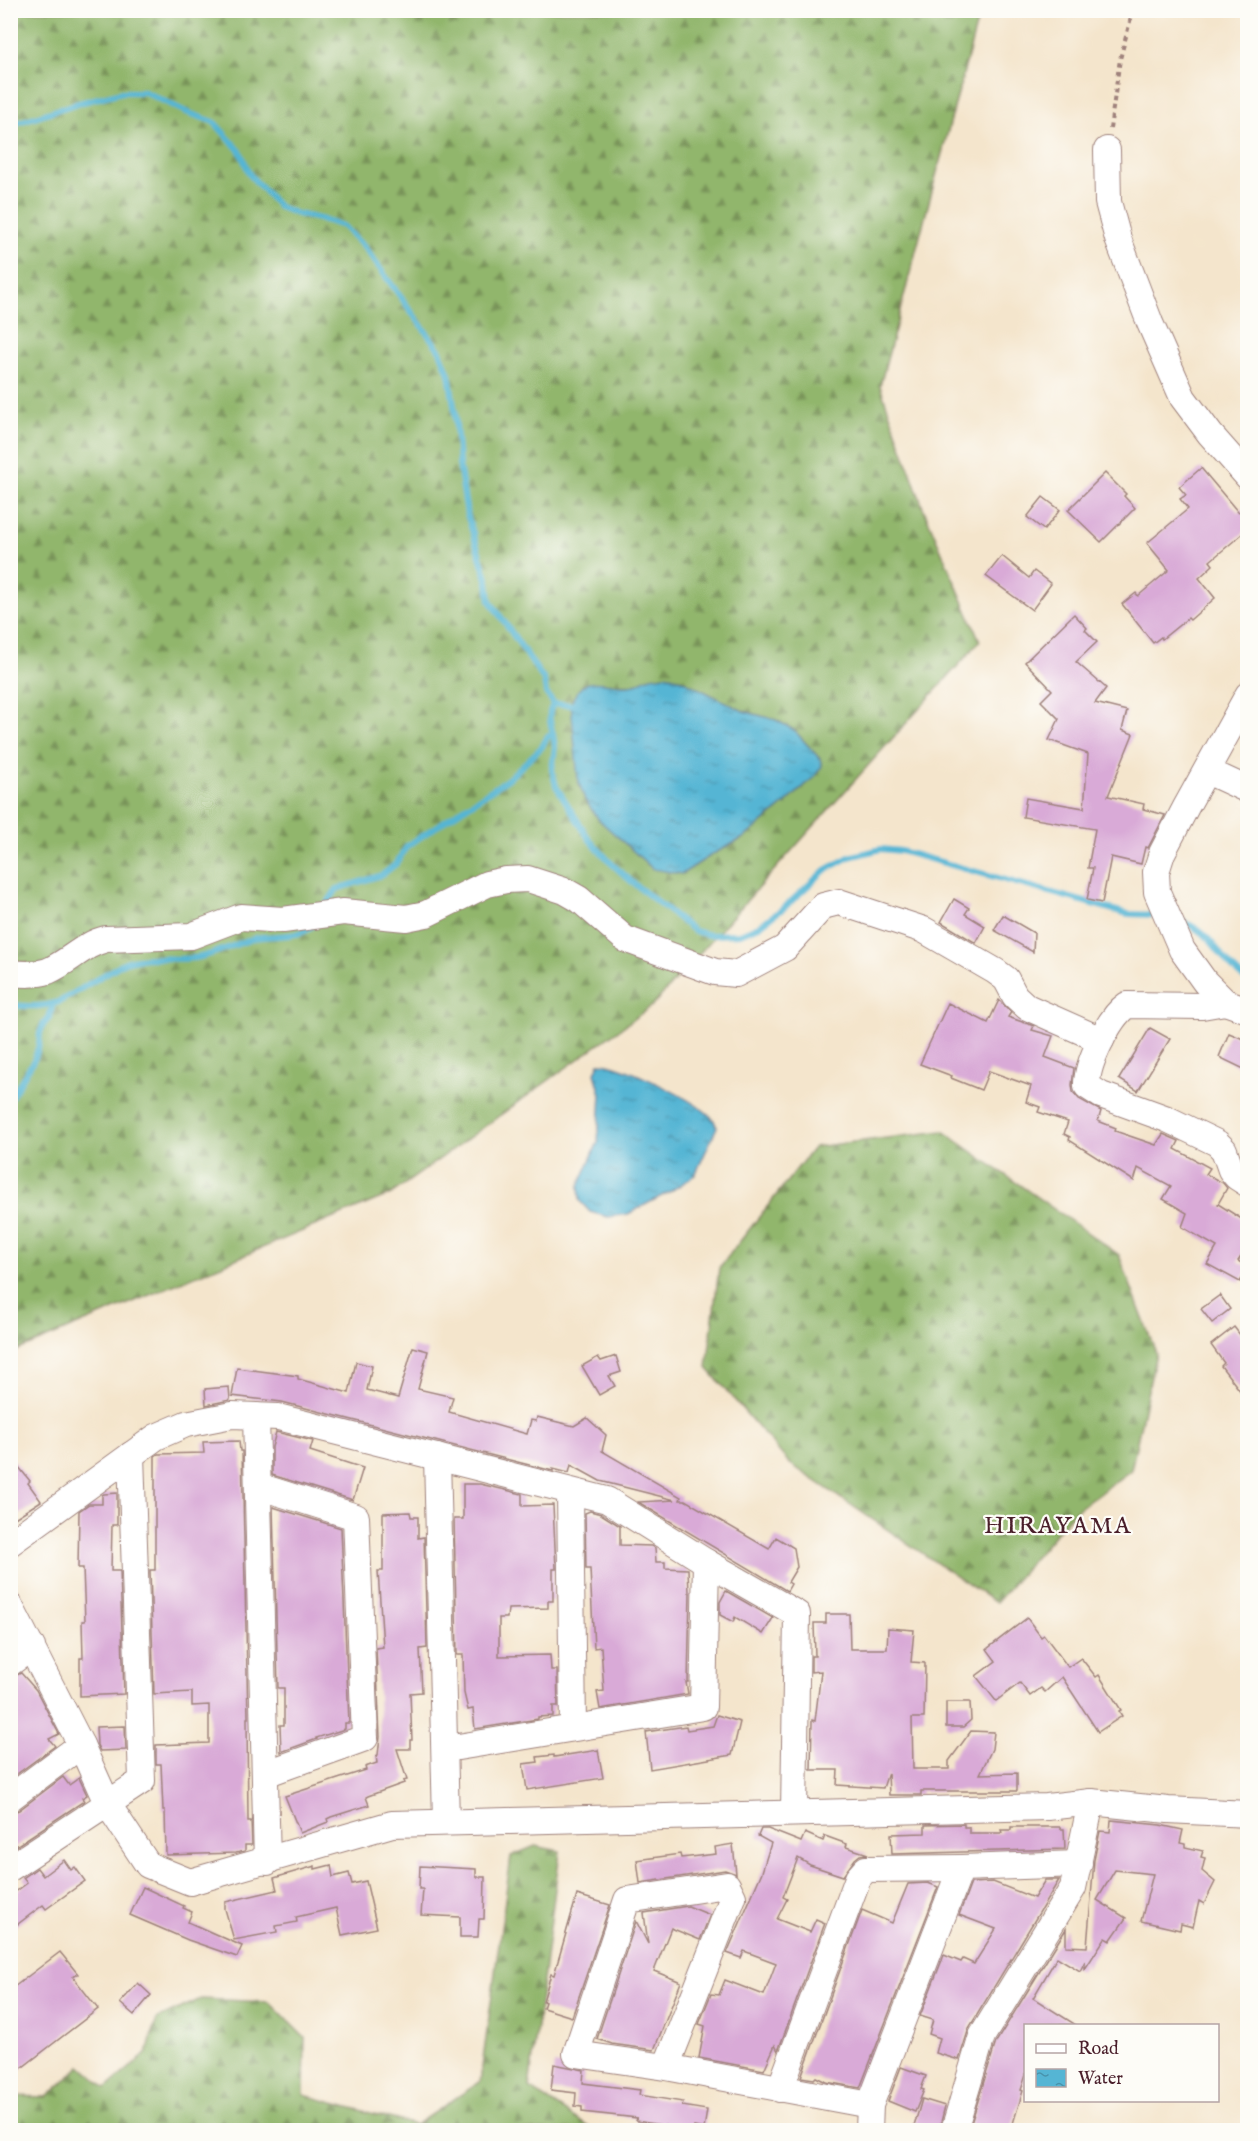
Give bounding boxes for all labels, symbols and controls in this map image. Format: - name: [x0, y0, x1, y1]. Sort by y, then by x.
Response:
- district label: HIRAYAMA: [984, 1511, 1132, 1542]
- legend: [1024, 2024, 1219, 2102]
- text: Road: [1078, 2038, 1119, 2061]
- text: Water: [1078, 2068, 1123, 2091]

